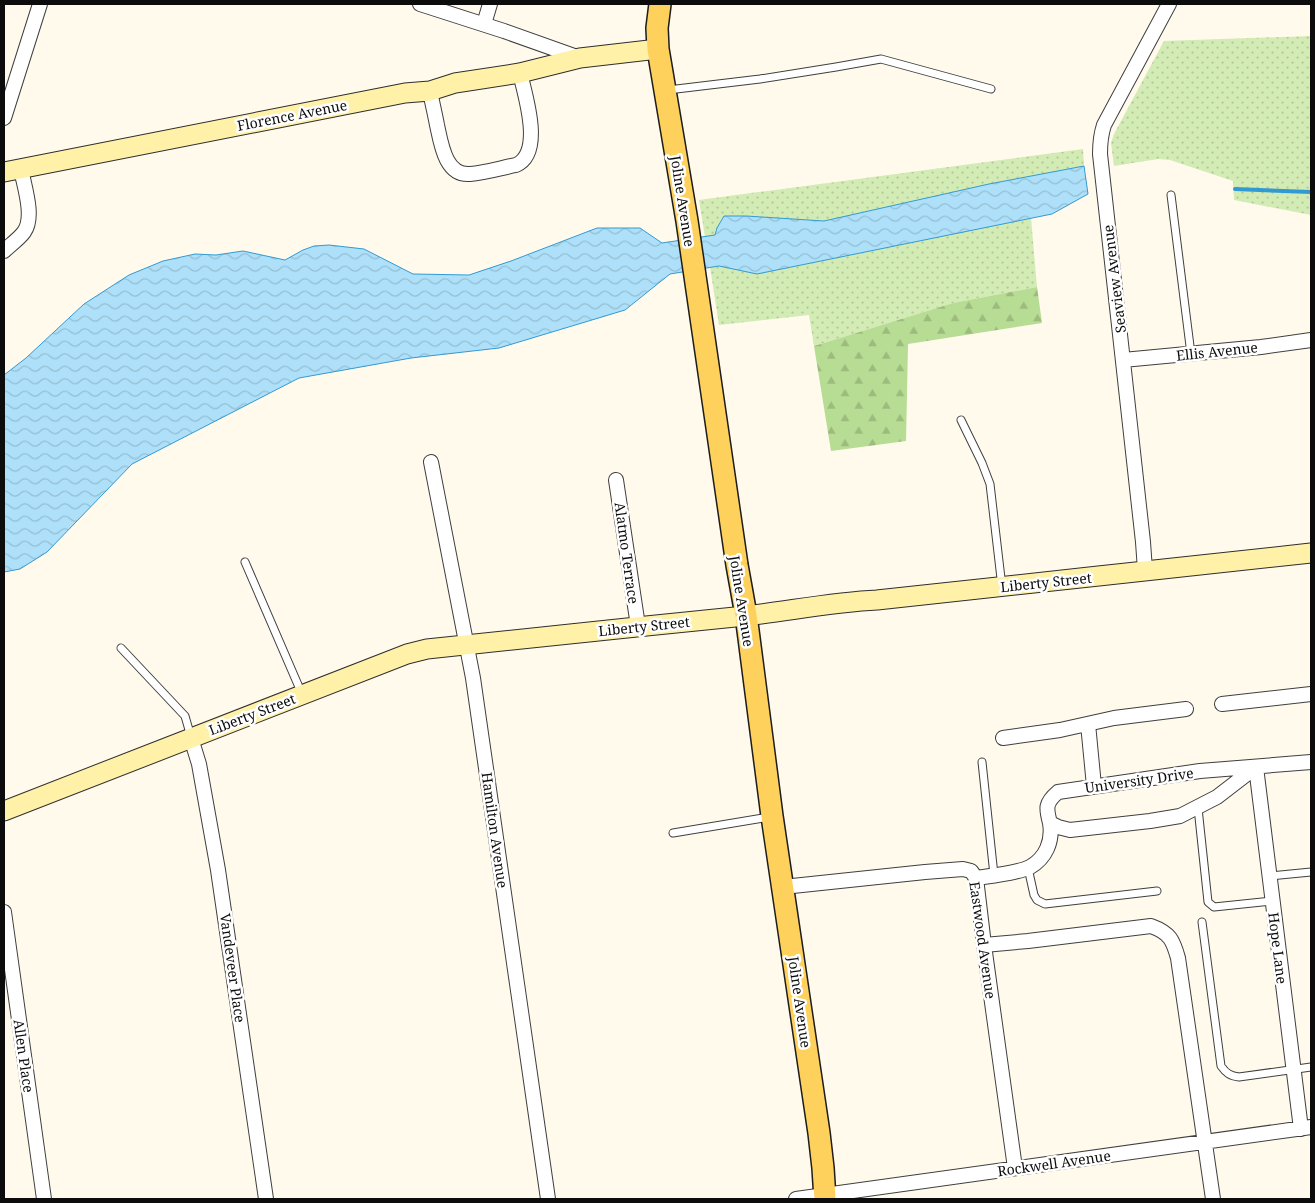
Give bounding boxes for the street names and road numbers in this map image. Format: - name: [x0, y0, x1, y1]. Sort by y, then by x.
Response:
- street label: Florence Avenue: [235, 95, 349, 135]
- street label: Joline Avenue: [666, 153, 700, 248]
- street label: Seaview Avenue: [1098, 224, 1130, 334]
- street label: Ellis Avenue: [1175, 337, 1259, 365]
- street label: Alatmo Terrace: [610, 501, 644, 605]
- street label: Joline Avenue: [725, 553, 759, 648]
- street label: Liberty Street: [1000, 568, 1093, 596]
- street label: Liberty Street: [598, 612, 691, 640]
- street label: Liberty Street: [206, 689, 298, 739]
- street label: University Drive: [1083, 763, 1195, 797]
- street label: Hamilton Avenue: [477, 771, 513, 889]
- street label: Eastwood Avenue: [965, 880, 1001, 1000]
- street label: Hope Lane: [1264, 911, 1292, 985]
- street label: Vandeveer Place: [216, 912, 250, 1024]
- street label: Joline Avenue: [784, 954, 816, 1049]
- street label: Allen Place: [9, 1018, 39, 1094]
- street label: Rockwell Avenue: [996, 1146, 1112, 1180]

